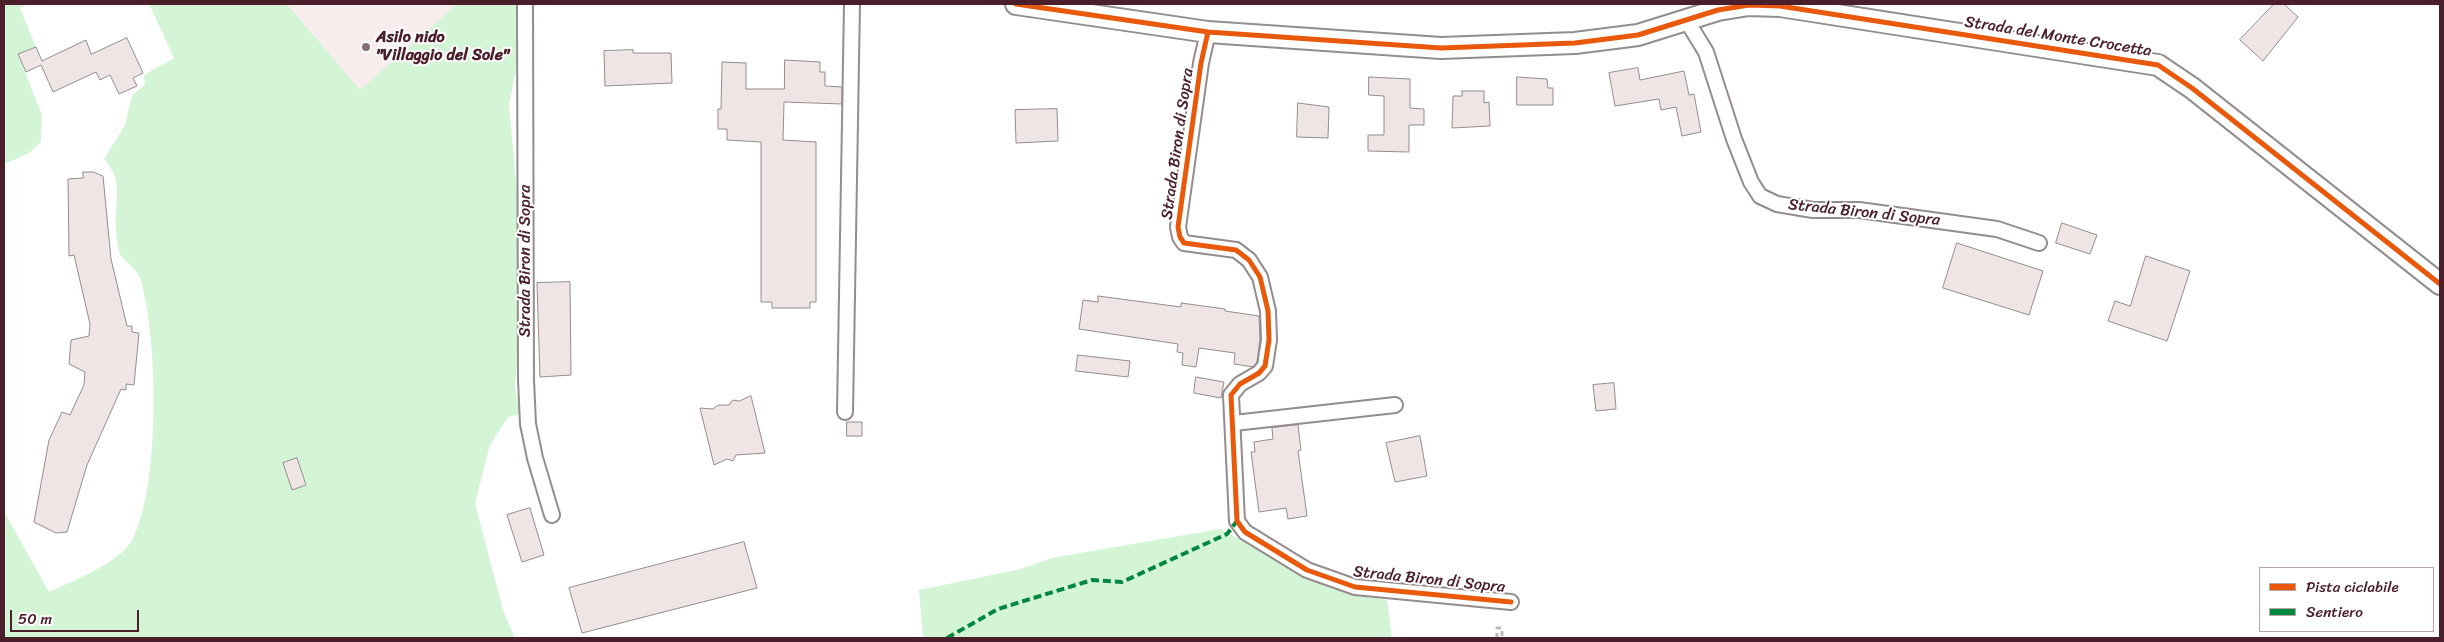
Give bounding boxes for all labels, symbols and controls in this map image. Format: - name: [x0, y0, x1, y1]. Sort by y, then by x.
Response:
- street label: Strada del Monte Crocetta: [1963, 13, 2153, 61]
- place label: Asilo nido "Villaggio del Sole": [376, 28, 509, 66]
- marker: Asilo nido "Villaggio del Sole": [360, 41, 372, 53]
- street label: Strada Biron di Sopra: [1158, 67, 1198, 221]
- street label: Strada Biron di Sopra: [516, 185, 536, 337]
- street label: Strada Biron di Sopra: [1787, 195, 1941, 231]
- street label: Strada Biron di Sopra: [1352, 562, 1506, 598]
- legend: [2259, 567, 2434, 632]
- text: Pista ciclabile: [2306, 574, 2399, 600]
- text: Sentiero: [2306, 599, 2363, 625]
- scale bar: [12, 600, 141, 632]
- text: 50 m: [18, 606, 52, 632]

